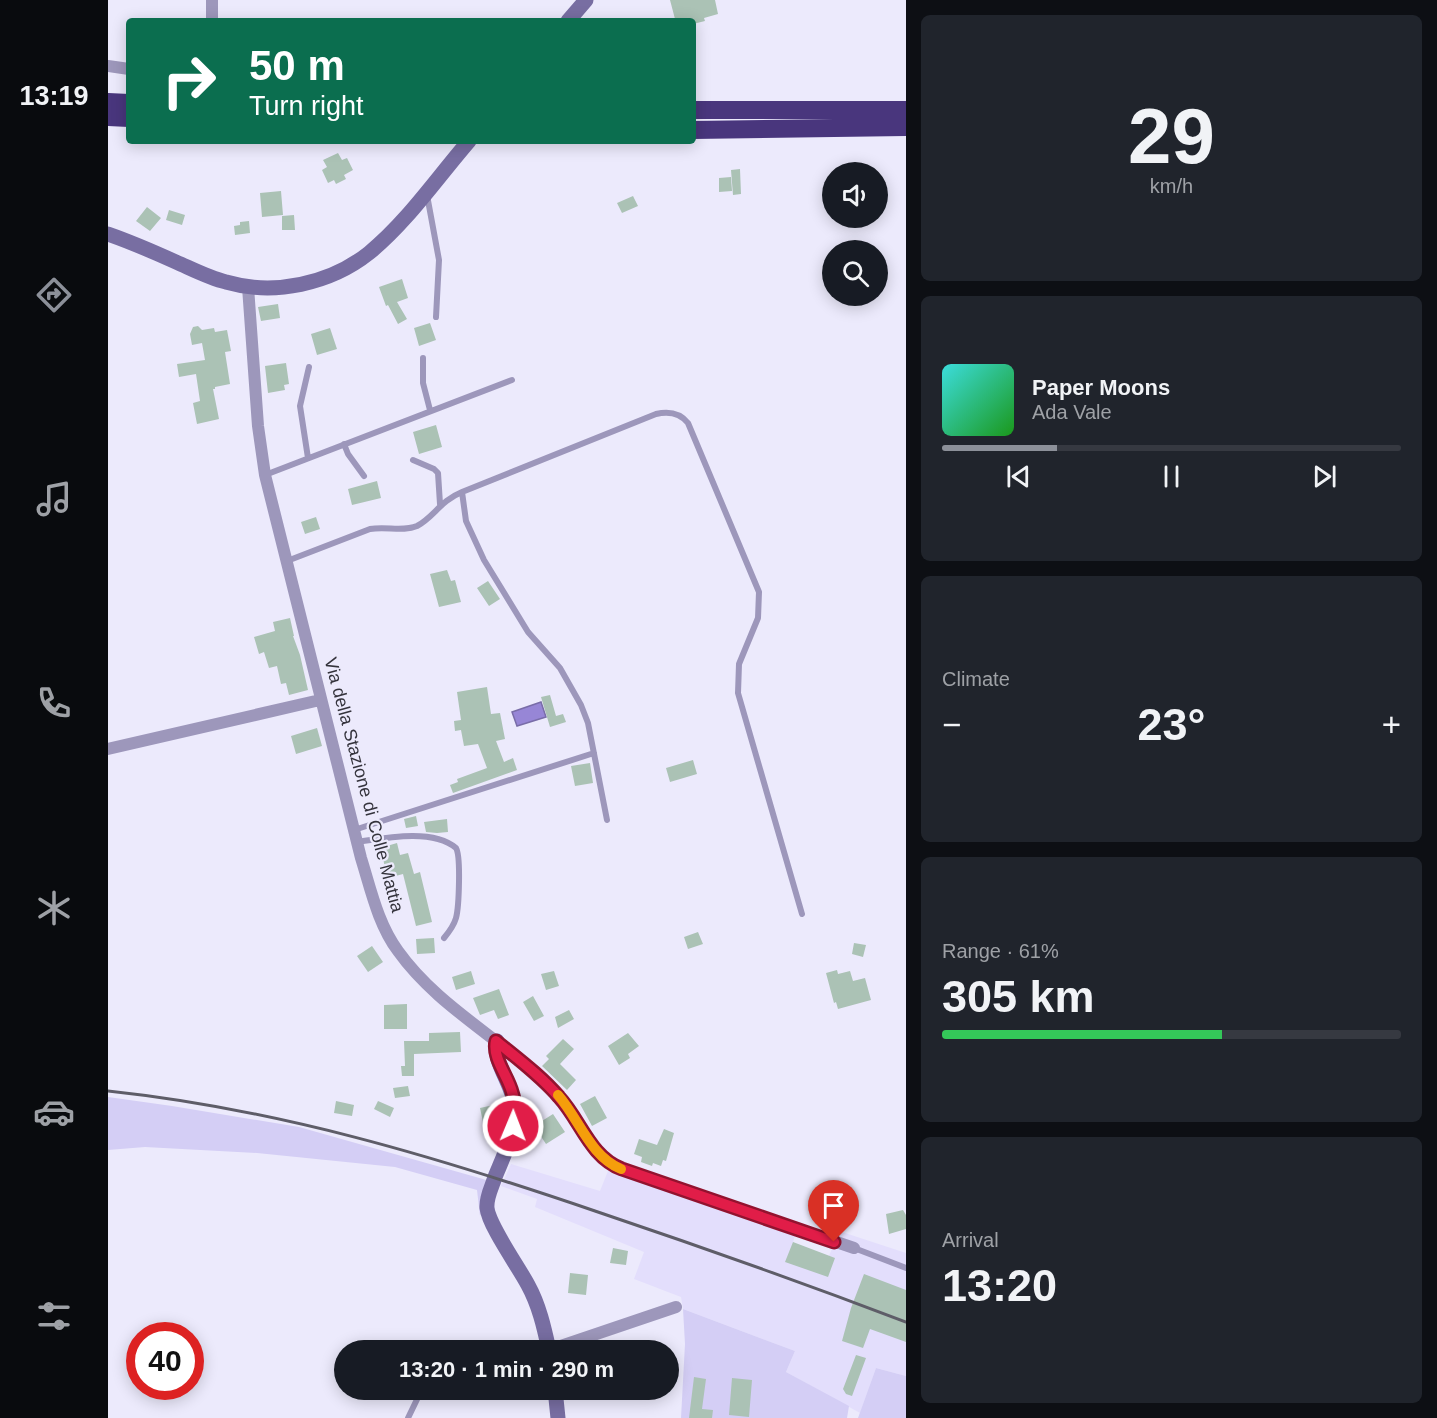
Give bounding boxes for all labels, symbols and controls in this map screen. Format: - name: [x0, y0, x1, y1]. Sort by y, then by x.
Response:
- icon: right: [150, 42, 228, 120]
- text: 50 m: [249, 42, 345, 89]
- text: 13:19: [19, 81, 89, 111]
- text: Turn right: [249, 91, 364, 121]
- text: 29: [1128, 92, 1215, 180]
- map controls: [822, 162, 888, 306]
- button: sound: [822, 162, 888, 228]
- text: km/h: [1150, 175, 1193, 197]
- button: search: [822, 240, 888, 306]
- icon: directions: [33, 274, 75, 316]
- text: Paper Moons: [1032, 375, 1170, 400]
- text: Ada Vale: [1032, 401, 1112, 423]
- icon: previous: [1002, 460, 1035, 493]
- icon: pause: [1155, 460, 1188, 493]
- icon: next: [1308, 460, 1341, 493]
- icon: music: [33, 478, 75, 520]
- street label: Via della Stazione di Colle Mattia: [320, 655, 408, 915]
- text: Climate: [942, 668, 1010, 690]
- icon: phone: [33, 682, 75, 724]
- text: 23°: [1137, 699, 1206, 750]
- text: −: [942, 706, 961, 743]
- text: +: [1382, 706, 1401, 743]
- icon: climate: [33, 887, 75, 929]
- text: Range · 61%: [942, 940, 1059, 962]
- text: 305 km: [942, 971, 1095, 1022]
- icon: car: [33, 1091, 75, 1133]
- position arrow: [481, 1094, 545, 1158]
- pin: [808, 1180, 859, 1242]
- icon: arrive: [817, 1189, 850, 1222]
- text: Arrival: [942, 1229, 999, 1251]
- text: 13:20: [942, 1260, 1057, 1311]
- icon: filters: [33, 1295, 75, 1337]
- speed limit sign: 40: [126, 1322, 204, 1400]
- text: 13:20 · 1 min · 290 m: [399, 1357, 614, 1382]

